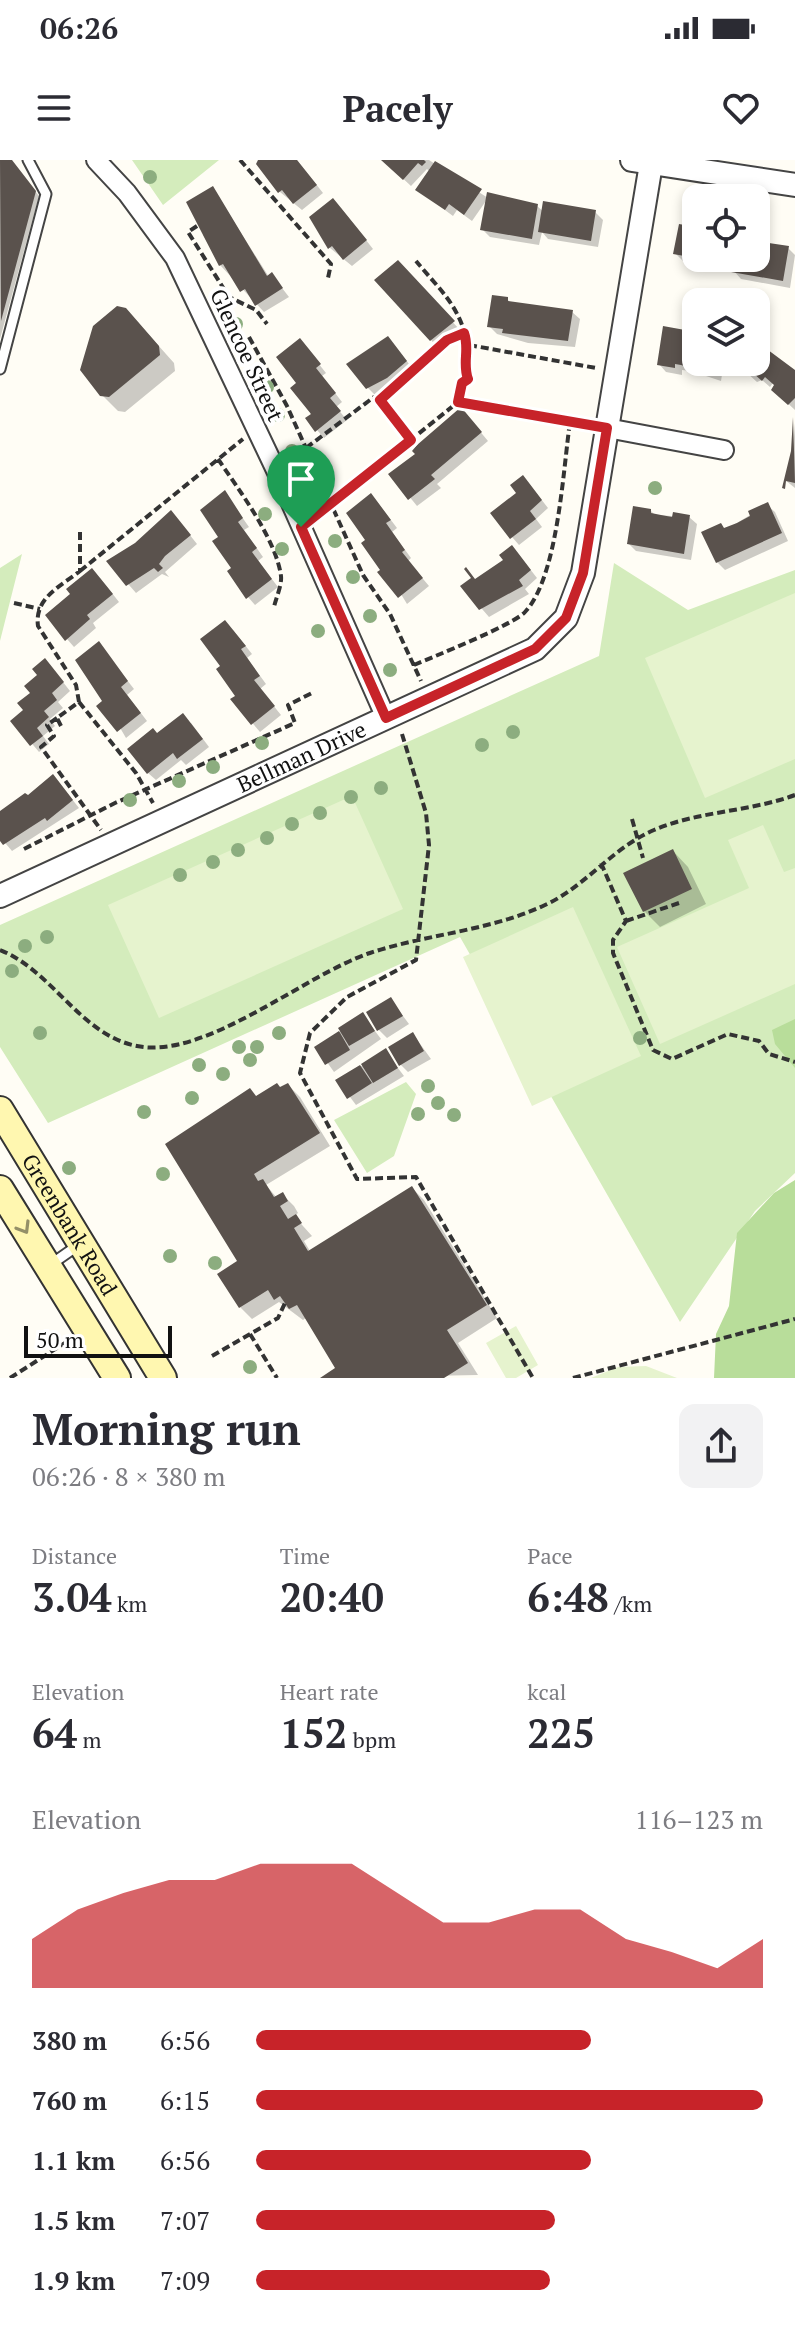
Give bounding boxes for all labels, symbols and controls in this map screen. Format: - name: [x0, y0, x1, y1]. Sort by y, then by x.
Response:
- text: 06:26: [40, 8, 118, 48]
- text: Pacely: [342, 85, 453, 132]
- icon: menu: [32, 86, 76, 130]
- icon: heart: [719, 86, 763, 130]
- map controls: [682, 184, 770, 376]
- button: locate: [682, 184, 770, 272]
- street label: Glencoe Street: [204, 284, 291, 426]
- button: layers: [682, 288, 770, 376]
- pin: [267, 445, 335, 527]
- icon: arrive: [279, 457, 323, 501]
- street label: Bellman Drive: [232, 714, 370, 799]
- street label: Greenbank Road: [16, 1148, 124, 1300]
- one-way arrow: [14, 1219, 29, 1234]
- scale bar: [24, 1322, 172, 1358]
- text: 50 m: [36, 1325, 84, 1354]
- text: Morning run: [32, 1399, 301, 1458]
- button: share: [679, 1404, 763, 1488]
- text: 06:26 · 8 × 380 m: [32, 1459, 226, 1493]
- text: Distance: [32, 1541, 117, 1570]
- text: Time: [280, 1541, 330, 1570]
- text: Pace: [527, 1541, 572, 1570]
- text: 3.04: [32, 1570, 112, 1623]
- text: 20:40: [280, 1570, 384, 1623]
- text: 6:48: [527, 1570, 609, 1623]
- text: km: [112, 1589, 147, 1618]
- text: /km: [609, 1589, 652, 1618]
- text: Elevation: [32, 1677, 124, 1706]
- text: Heart rate: [280, 1677, 379, 1706]
- text: kcal: [527, 1677, 566, 1706]
- text: 64: [32, 1706, 77, 1759]
- text: 152: [280, 1706, 347, 1759]
- text: 225: [527, 1706, 595, 1759]
- text: m: [77, 1725, 102, 1754]
- text: bpm: [347, 1725, 396, 1754]
- text: Elevation: [32, 1802, 141, 1836]
- text: 116–123 m: [635, 1802, 763, 1836]
- text: 380 m: [32, 2023, 107, 2057]
- text: 6:56: [160, 2023, 210, 2057]
- text: 760 m: [32, 2083, 107, 2117]
- text: 6:15: [160, 2083, 210, 2117]
- text: 1.1 km: [32, 2143, 115, 2177]
- text: 6:56: [160, 2143, 210, 2177]
- text: 1.5 km: [32, 2203, 115, 2237]
- text: 7:07: [160, 2203, 210, 2237]
- text: 1.9 km: [32, 2263, 115, 2297]
- text: 7:09: [160, 2263, 210, 2297]

